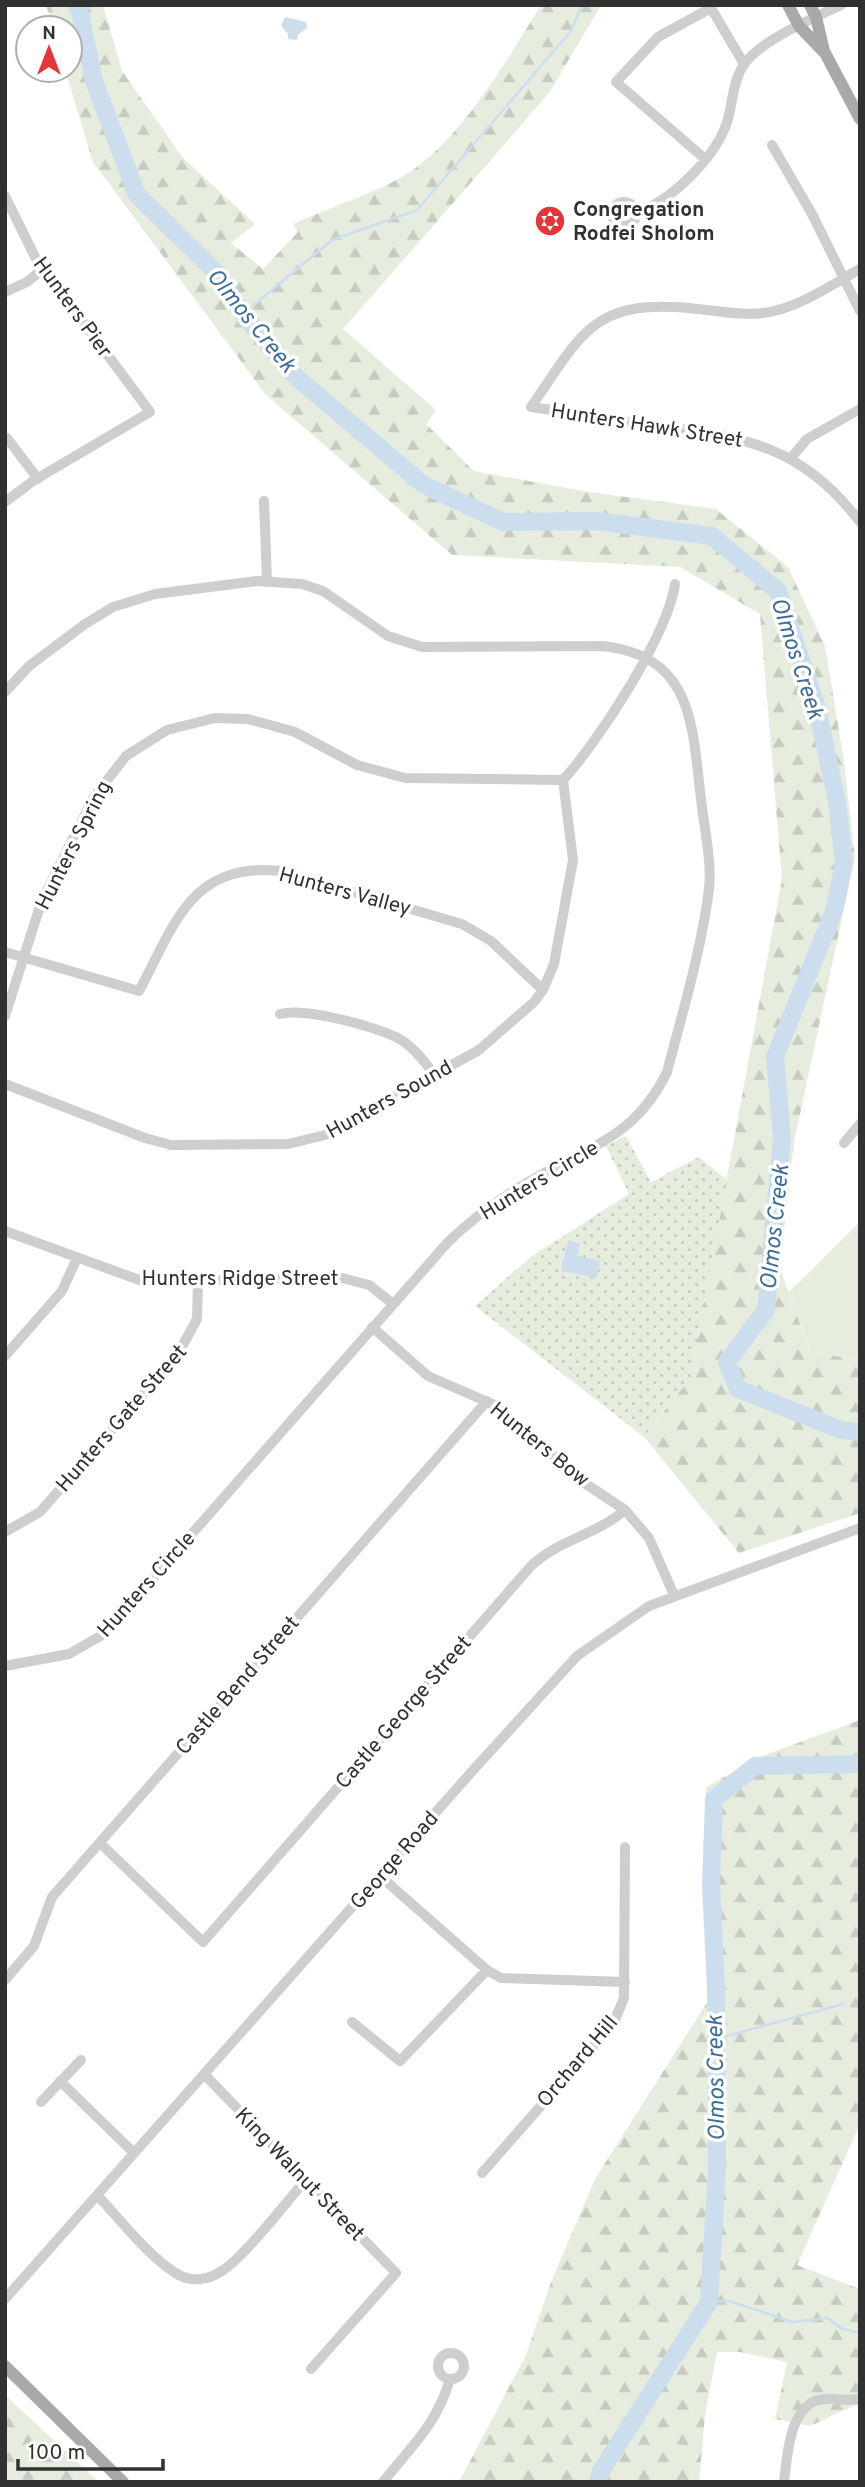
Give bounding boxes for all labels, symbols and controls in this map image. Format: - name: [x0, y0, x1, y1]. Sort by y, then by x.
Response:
- north arrow: [14, 14, 84, 84]
- text: N: [42, 22, 56, 46]
- place label: Congregation Rodfei Sholom: [573, 197, 715, 248]
- synagogue icon: Congregation Rodfei Sholom: [533, 204, 567, 238]
- street label: Hunters Pier: [26, 252, 118, 364]
- water label: Olmos Creek: [199, 263, 301, 380]
- street label: Hunters Hawk Street: [549, 398, 745, 455]
- water label: Olmos Creek: [762, 594, 829, 724]
- street label: Hunters Spring: [30, 776, 119, 915]
- street label: Hunters Valley: [276, 862, 414, 923]
- street label: Hunters Sound: [322, 1055, 457, 1146]
- street label: Hunters Circle: [475, 1135, 604, 1227]
- water label: Olmos Creek: [755, 1163, 798, 1291]
- street label: Hunters Ridge Street: [141, 1266, 339, 1293]
- street label: Hunters Gate Street: [51, 1340, 194, 1498]
- street label: Hunters Bow: [484, 1397, 594, 1494]
- street label: Hunters Circle: [92, 1526, 202, 1644]
- street label: Castle Bend Street: [170, 1611, 306, 1761]
- street label: Castle George Street: [330, 1631, 478, 1795]
- street label: George Road: [345, 1806, 445, 1916]
- street label: Orchard Hill: [532, 2010, 625, 2114]
- water label: Olmos Creek: [702, 2014, 733, 2141]
- street label: King Walnut Street: [228, 2102, 370, 2248]
- scale bar: [18, 2428, 163, 2472]
- text: 100 m: [28, 2440, 85, 2467]

